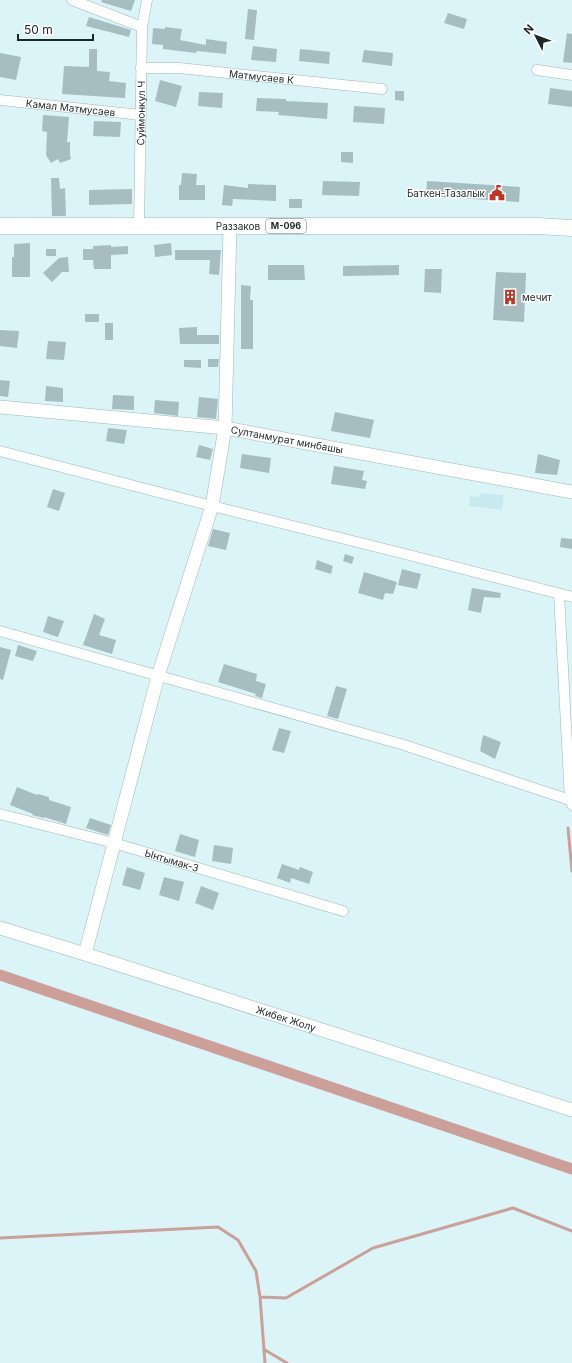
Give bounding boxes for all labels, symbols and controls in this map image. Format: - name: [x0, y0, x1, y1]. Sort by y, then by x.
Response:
- scale bar: [18, 16, 93, 42]
- north arrow: [516, 16, 556, 56]
- text: 50 m: [24, 22, 53, 37]
- text: N: [521, 22, 537, 37]
- street label: Матмусаев К: [229, 67, 295, 86]
- street label: Суймонкул Ч: [134, 81, 147, 145]
- street label: Камал Матмусаев: [25, 97, 116, 118]
- public building icon: Баткен-Тазалык: [488, 184, 506, 202]
- place label: Баткен-Тазалык: [407, 187, 486, 199]
- road number: М-096: [266, 219, 306, 233]
- street label: Раззаков: [216, 220, 261, 232]
- building icon: мечит: [501, 288, 519, 306]
- place label: мечит: [522, 291, 552, 303]
- street label: Султанмурат минбашы: [230, 423, 344, 456]
- street label: Ынтымак-3: [143, 846, 200, 874]
- street label: Жибек Жолу: [255, 1003, 318, 1034]

